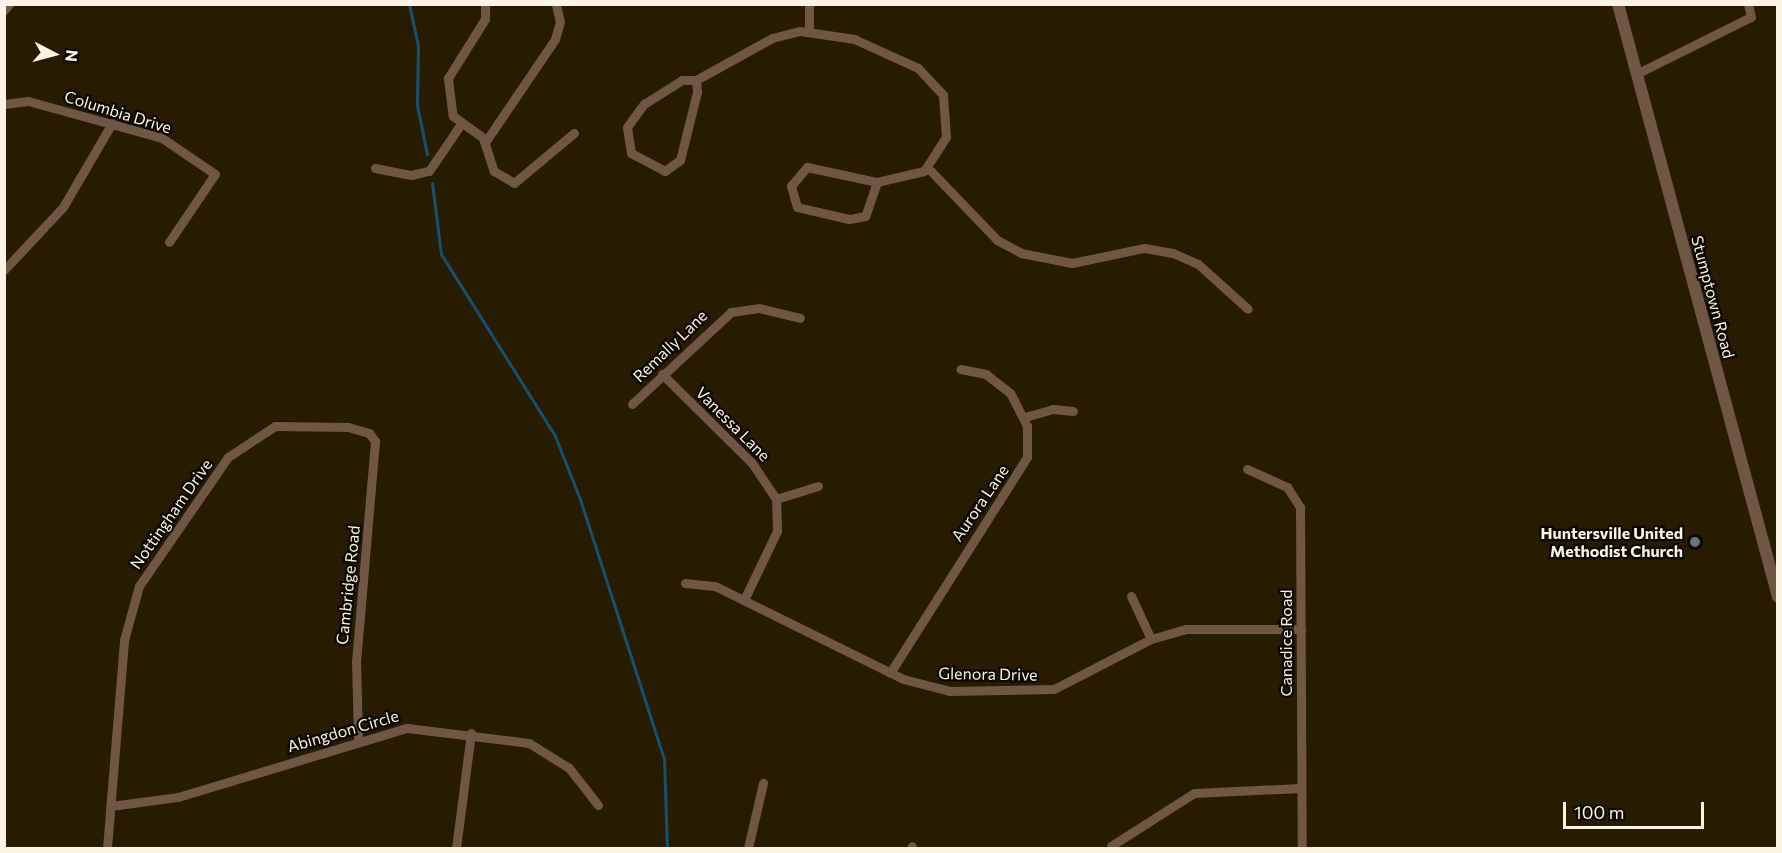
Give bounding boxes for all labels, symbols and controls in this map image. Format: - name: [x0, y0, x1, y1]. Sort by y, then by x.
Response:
- north arrow: [24, 24, 84, 84]
- text: N: [62, 49, 82, 63]
- street label: Columbia Drive: [62, 87, 174, 137]
- street label: Stumptown Road: [1687, 234, 1739, 360]
- street label: Remally Lane: [629, 306, 711, 386]
- street label: Vanessa Lane: [692, 383, 774, 465]
- street label: Nottingham Drive: [126, 455, 216, 573]
- street label: Aurora Lane: [947, 461, 1013, 545]
- place label: Huntersville United Methodist Church: [1541, 523, 1683, 561]
- street label: Cambridge Road: [332, 524, 364, 646]
- marker: Huntersville United Methodist Church: [1688, 535, 1702, 549]
- street label: Canadice Road: [1276, 590, 1296, 696]
- street label: Glenora Drive: [938, 664, 1038, 684]
- street label: Abingdon Circle: [285, 706, 401, 756]
- scale bar: [1566, 790, 1707, 828]
- text: 100 m: [1574, 801, 1624, 823]

